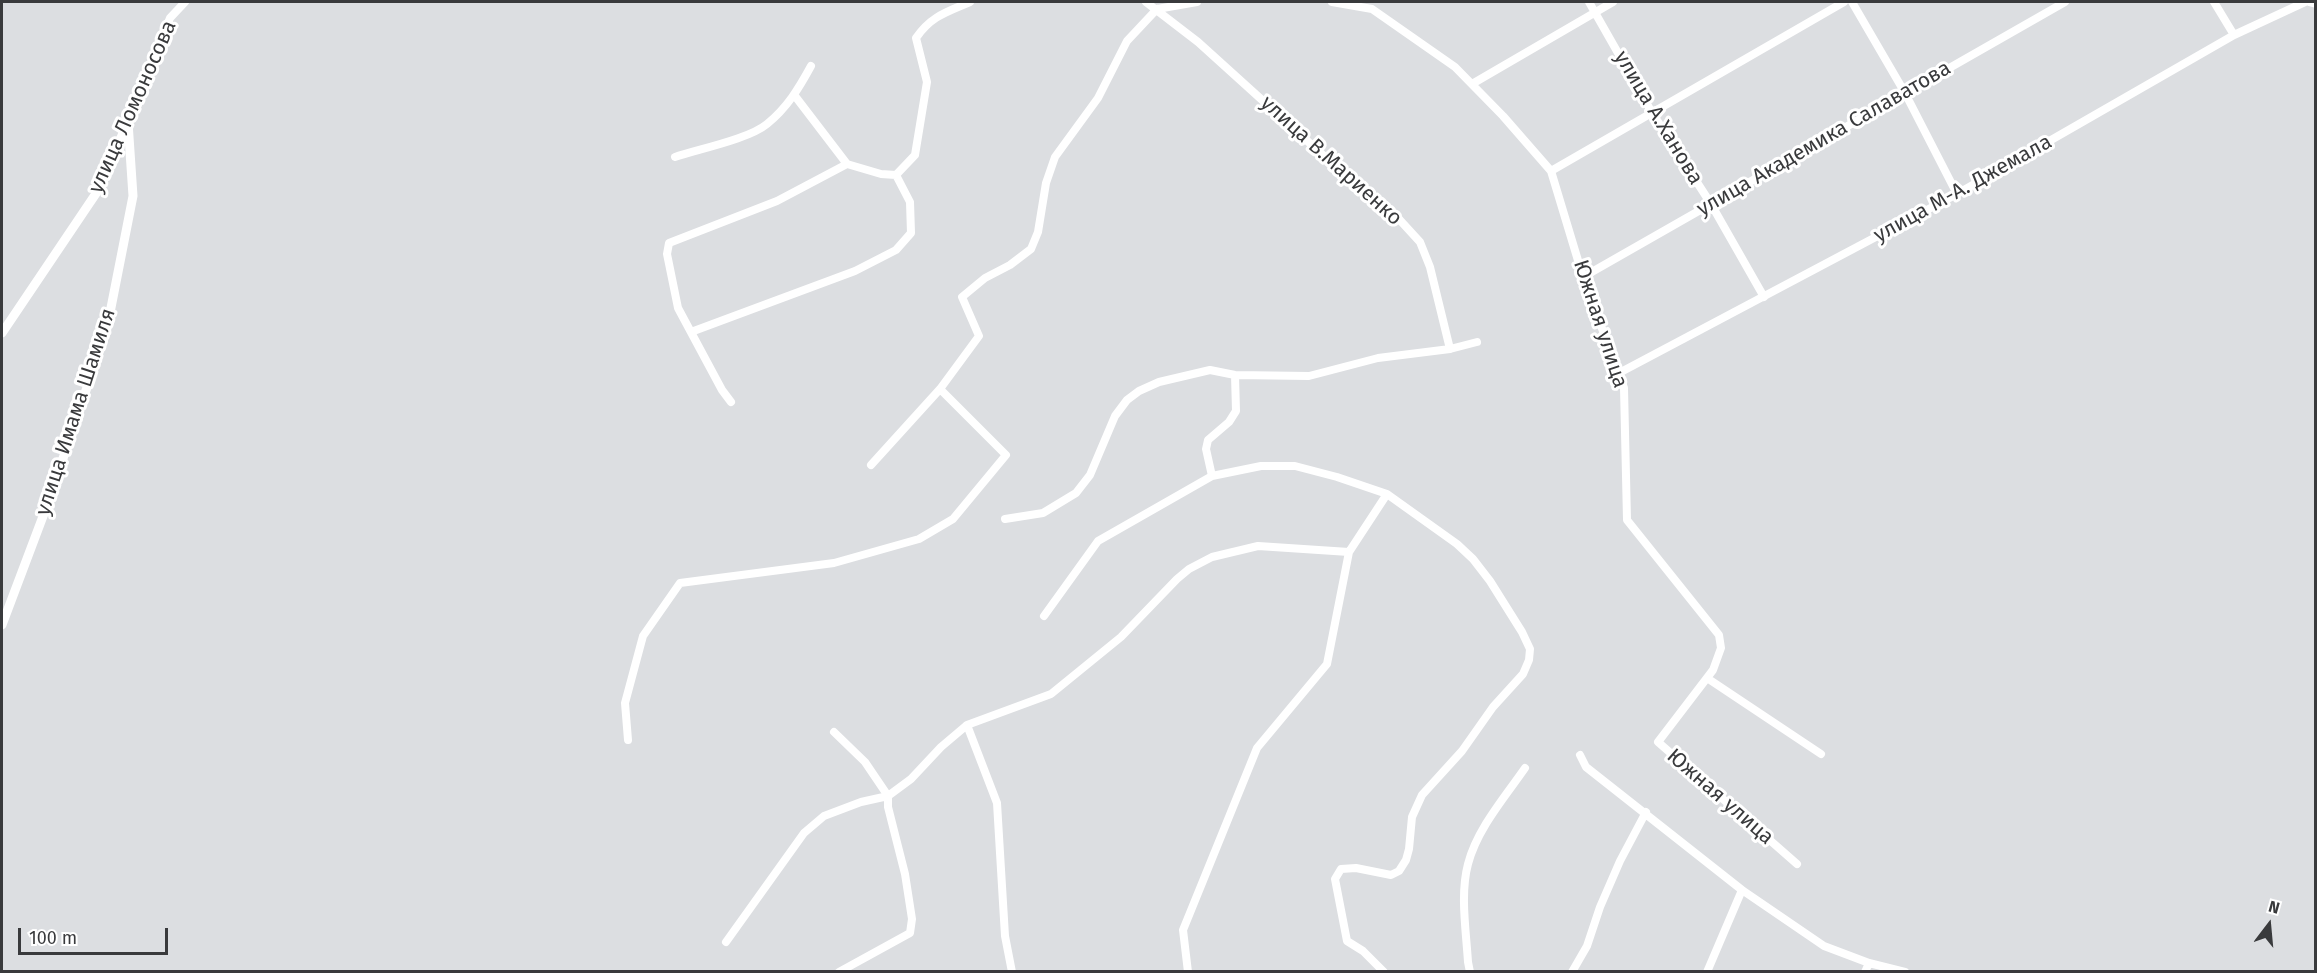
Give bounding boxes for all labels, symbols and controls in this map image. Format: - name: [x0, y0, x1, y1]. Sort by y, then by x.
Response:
- street label: улица Ломоносова: [84, 17, 182, 197]
- street label: улица А.Ханова: [1608, 47, 1708, 189]
- street label: улица Академика Салаватова: [1693, 56, 1955, 222]
- street label: улица В.Мариенко: [1255, 91, 1407, 231]
- street label: улица М-А. Джемала: [1870, 130, 2056, 248]
- street label: Южная улица: [1567, 257, 1633, 391]
- street label: улица Имама Шамиля: [31, 305, 121, 519]
- street label: Южная улица: [1661, 744, 1779, 850]
- north arrow: [2239, 895, 2299, 955]
- text: N: [2266, 897, 2282, 918]
- scale bar: [21, 916, 171, 954]
- text: 100 m: [29, 927, 77, 949]

